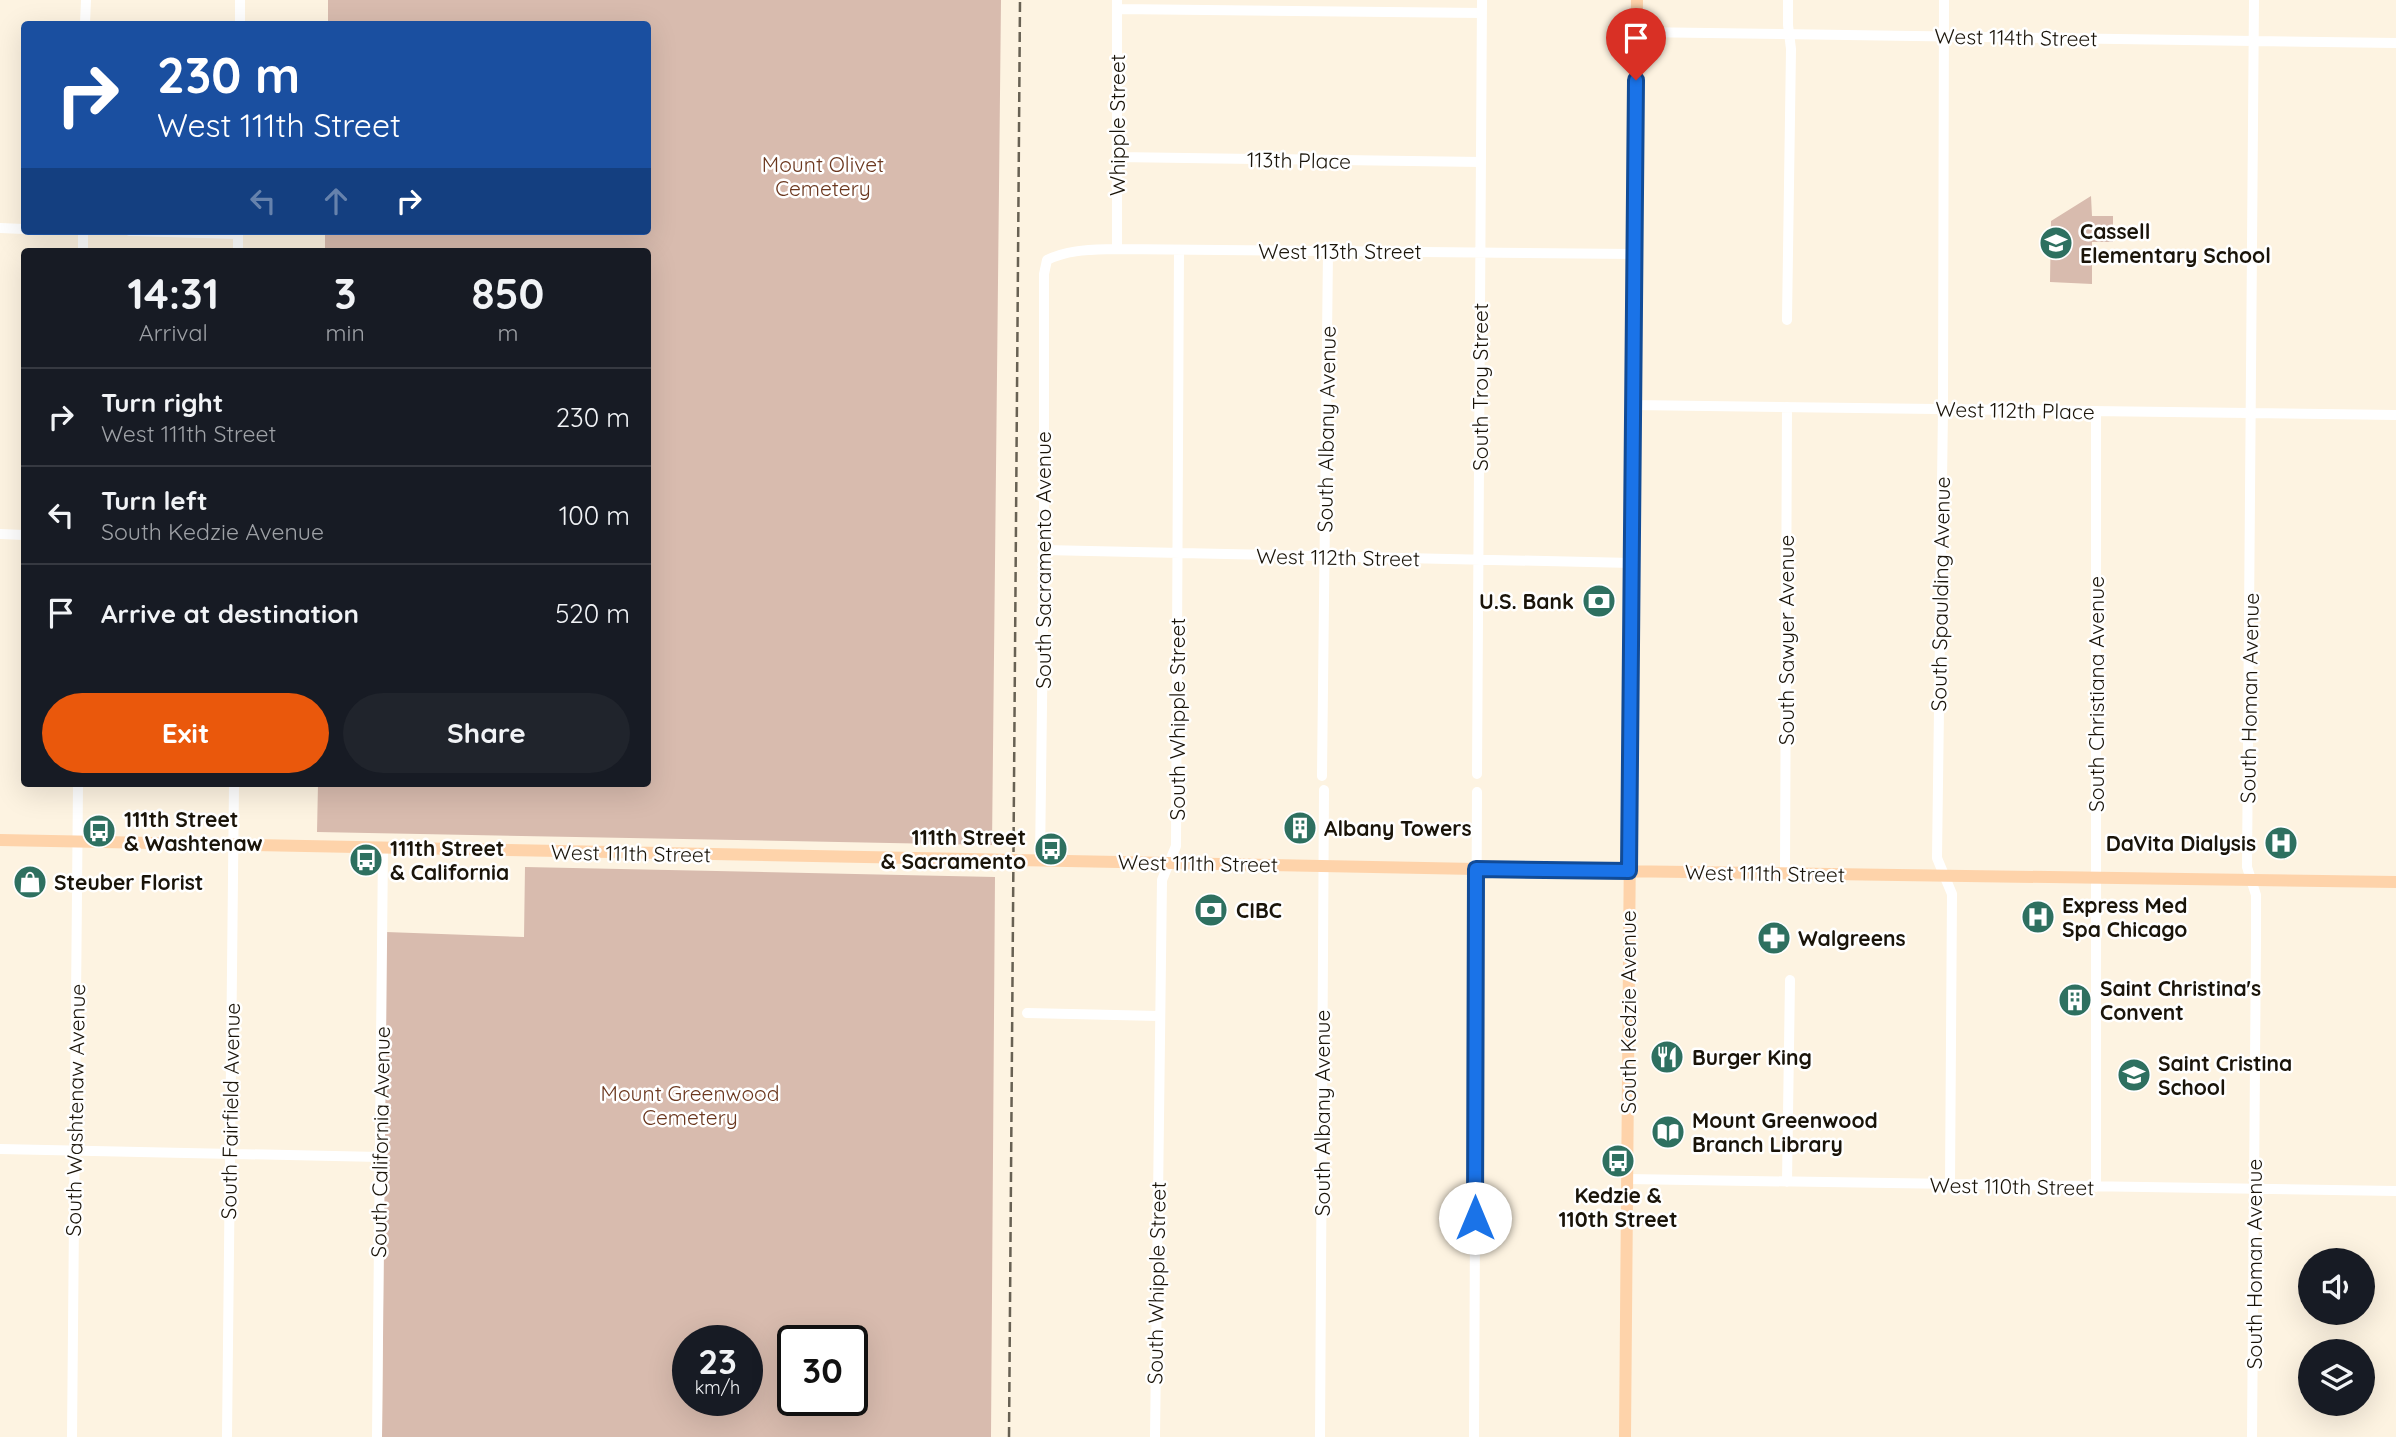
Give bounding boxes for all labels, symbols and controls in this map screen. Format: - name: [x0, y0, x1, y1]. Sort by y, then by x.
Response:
- pin: [1606, 8, 1666, 80]
- icon: arrive: [1617, 19, 1655, 57]
- street label: West 114th Street: [1934, 23, 2098, 51]
- text: 230 m: [157, 44, 300, 105]
- icon: right: [42, 49, 133, 140]
- street label: Whipple Street: [1104, 54, 1130, 196]
- text: West 111th Street: [157, 105, 401, 145]
- street label: 113th Place: [1247, 146, 1351, 174]
- park label: Mount Olivet Cemetery: [762, 151, 884, 201]
- icon: left: [244, 182, 282, 220]
- icon: ahead: [317, 182, 355, 220]
- icon: right: [390, 182, 428, 220]
- place label: Cassell Elementary School: [2080, 218, 2271, 268]
- school or university icon: Cassell Elementary School: [2037, 224, 2075, 262]
- street label: West 113th Street: [1258, 238, 1422, 264]
- text: 14:31: [128, 267, 219, 320]
- text: 3: [334, 267, 356, 320]
- text: 850: [471, 267, 544, 320]
- street label: South Troy Street: [1467, 303, 1493, 471]
- text: Arrival: [139, 318, 208, 347]
- text: min: [326, 318, 365, 347]
- text: m: [497, 318, 518, 347]
- street label: South Albany Avenue: [1311, 325, 1341, 533]
- text: Turn right: [101, 386, 223, 419]
- street label: West 112th Place: [1935, 396, 2095, 424]
- icon: right: [42, 398, 80, 436]
- text: 230 m: [556, 401, 630, 434]
- text: West 111th Street: [101, 419, 276, 448]
- street label: South Sacramento Avenue: [1030, 431, 1056, 689]
- street label: South Spaulding Avenue: [1925, 476, 1955, 712]
- text: Turn left: [101, 484, 208, 517]
- icon: left: [42, 496, 80, 534]
- text: 100 m: [559, 499, 630, 532]
- text: South Kedzie Avenue: [101, 517, 324, 546]
- street label: South Sawyer Avenue: [1773, 535, 1799, 745]
- street label: West 112th Street: [1256, 543, 1420, 571]
- street label: South Christiana Avenue: [2083, 576, 2109, 812]
- bank icon: U.S. Bank: [1580, 582, 1618, 620]
- place label: U.S. Bank: [1479, 588, 1574, 614]
- street label: South Homan Avenue: [2234, 592, 2264, 804]
- icon: arrive: [42, 594, 80, 632]
- text: Arrive at destination: [101, 597, 359, 630]
- text: 520 m: [555, 597, 630, 630]
- street label: South Whipple Street: [1164, 618, 1190, 821]
- button: Exit: [42, 693, 329, 773]
- button: Share: [343, 693, 630, 773]
- place label: 111th Street & Washtenaw: [124, 806, 263, 856]
- building icon: Albany Towers: [1281, 809, 1319, 847]
- bus stop icon: 111th Street & Washtenaw: [80, 812, 118, 850]
- place label: Albany Towers: [1324, 815, 1472, 841]
- place label: 111th Street & Sacramento: [881, 824, 1026, 874]
- hospital icon: DaVita Dialysis: [2262, 824, 2300, 862]
- bus stop icon: 111th Street & Sacramento: [1032, 830, 1070, 868]
- place label: DaVita Dialysis: [2106, 830, 2256, 856]
- place label: 111th Street & California: [390, 835, 509, 885]
- street label: West 111th Street: [551, 839, 711, 867]
- bus stop icon: 111th Street & California: [347, 841, 385, 879]
- street label: West 111th Street: [1118, 849, 1278, 877]
- street label: West 111th Street: [1685, 859, 1845, 887]
- shop icon: Steuber Florist: [11, 863, 49, 901]
- place label: Steuber Florist: [54, 869, 203, 895]
- bank icon: CIBC: [1192, 891, 1230, 929]
- place label: Express Med Spa Chicago: [2062, 892, 2187, 942]
- place label: CIBC: [1236, 897, 1282, 923]
- hospital icon: Express Med Spa Chicago: [2019, 898, 2057, 936]
- street label: South Kedzie Avenue: [1615, 910, 1641, 1114]
- pharmacy icon: Walgreens: [1755, 919, 1793, 957]
- place label: Walgreens: [1798, 925, 1906, 951]
- place label: Saint Christina's Convent: [2100, 975, 2261, 1025]
- building icon: Saint Christina's Convent: [2056, 981, 2094, 1019]
- street label: South Washtenaw Avenue: [60, 983, 90, 1237]
- street label: South Fairfield Avenue: [215, 1002, 245, 1220]
- street label: South Albany Avenue: [1309, 1010, 1335, 1216]
- street label: South California Avenue: [365, 1026, 395, 1258]
- restaurant icon: Burger King: [1648, 1038, 1686, 1076]
- place label: Burger King: [1692, 1044, 1812, 1070]
- place label: Saint Cristina School: [2158, 1050, 2292, 1100]
- school or university icon: Saint Cristina School: [2115, 1056, 2153, 1094]
- park label: Mount Greenwood Cemetery: [601, 1080, 779, 1130]
- place label: Mount Greenwood Branch Library: [1692, 1107, 1878, 1157]
- library icon: Mount Greenwood Branch Library: [1649, 1113, 1687, 1151]
- bus stop icon: Kedzie & 110th Street: [1599, 1142, 1637, 1180]
- street label: South Homan Avenue: [2241, 1159, 2267, 1369]
- street label: West 110th Street: [1929, 1172, 2095, 1200]
- street label: South Whipple Street: [1141, 1181, 1171, 1385]
- position arrow: [1438, 1181, 1512, 1255]
- place label: Kedzie & 110th Street: [1558, 1182, 1678, 1232]
- map controls: [2298, 1248, 2375, 1416]
- button: sound: [2298, 1248, 2375, 1325]
- speed limit sign: 30: [777, 1325, 868, 1416]
- text: 23: [698, 1339, 737, 1383]
- button: layers: [2298, 1339, 2375, 1416]
- text: km/h: [695, 1376, 740, 1399]

